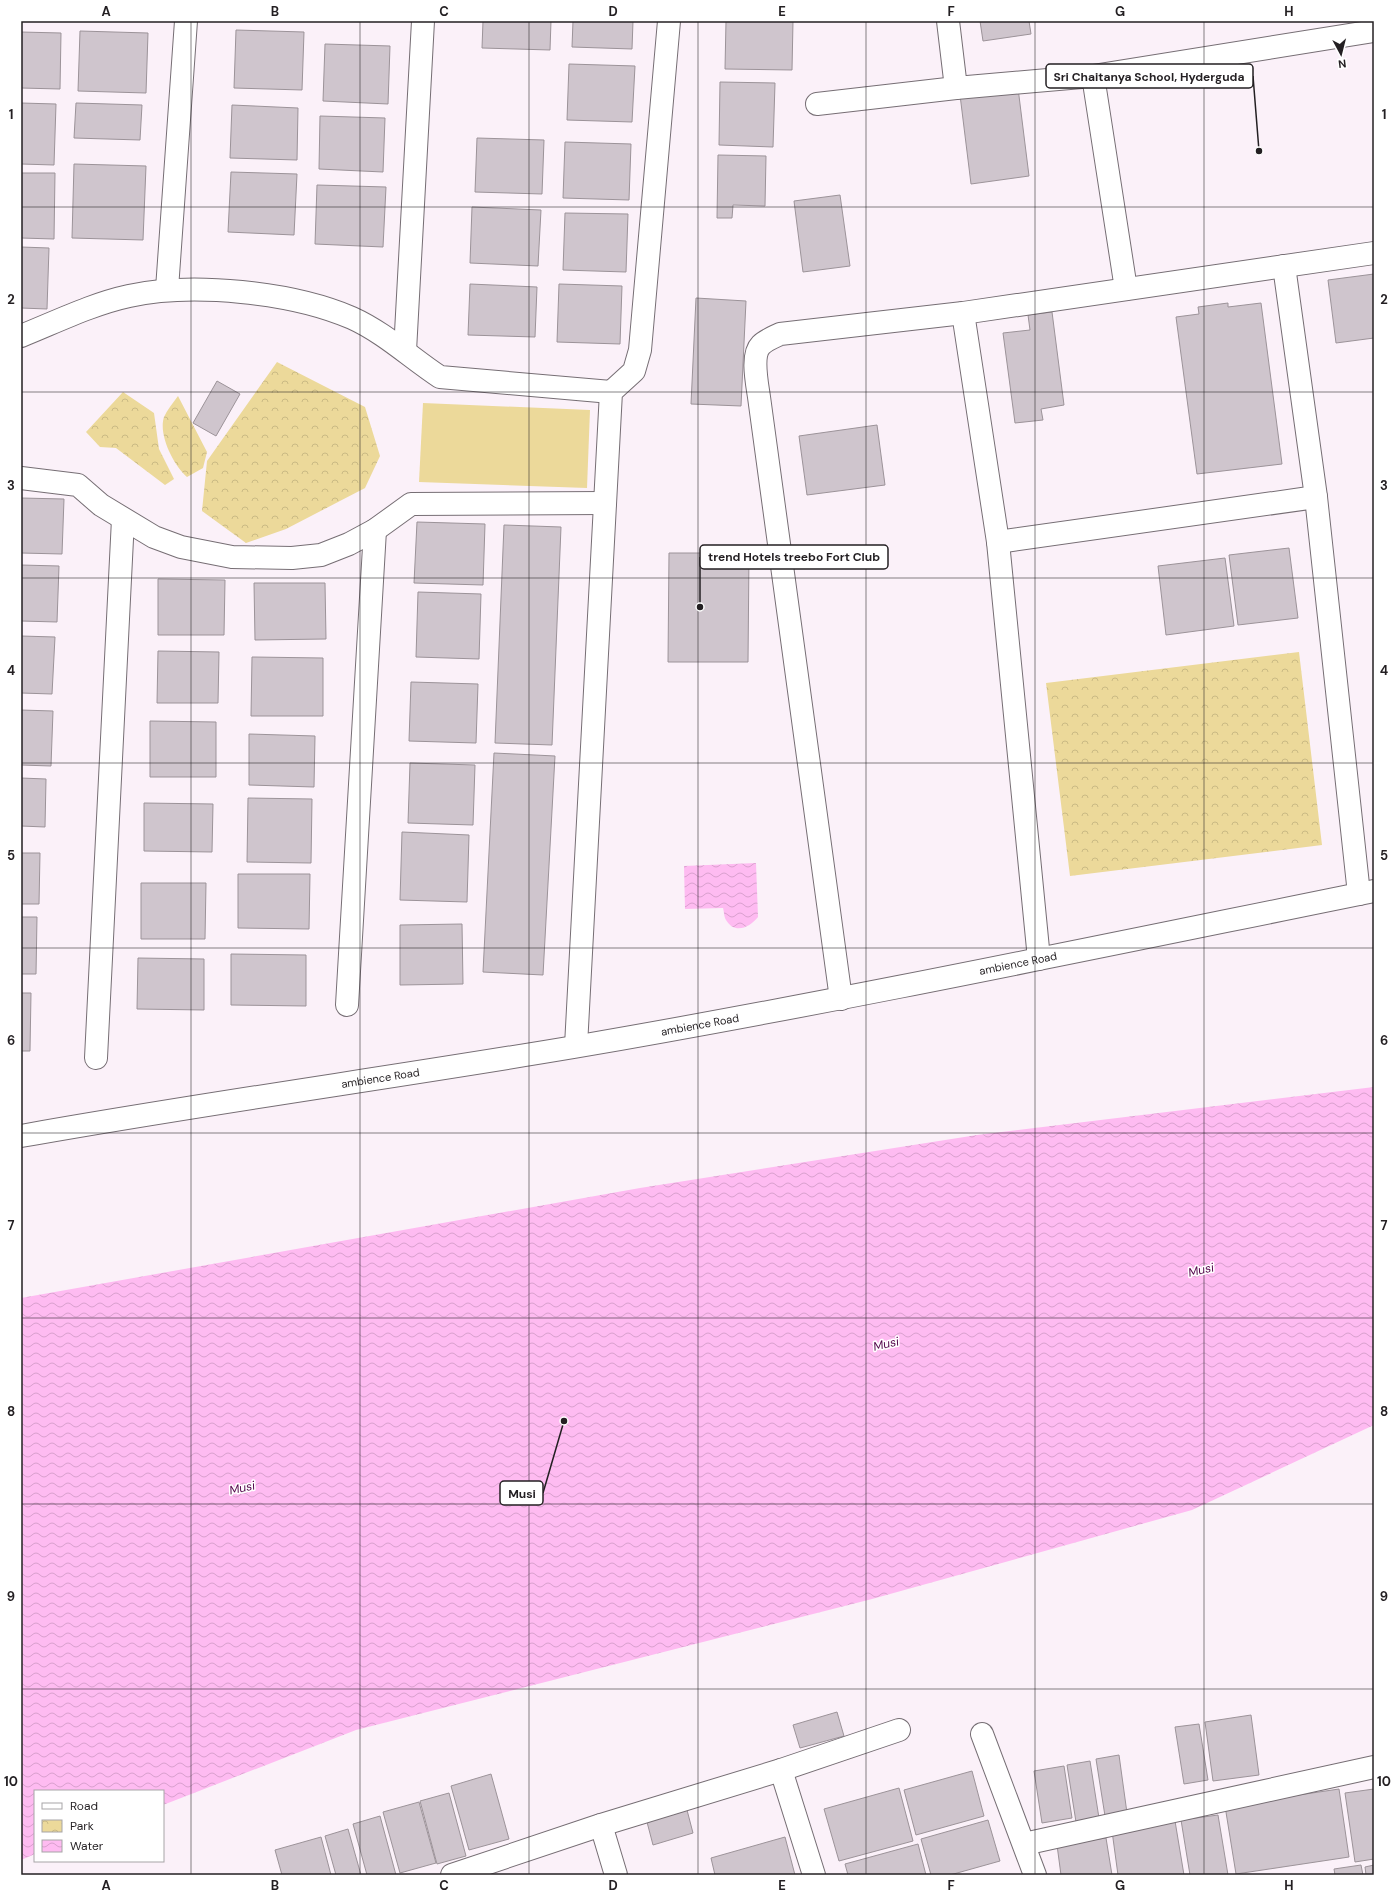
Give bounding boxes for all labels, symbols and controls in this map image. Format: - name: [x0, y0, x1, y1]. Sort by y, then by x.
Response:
- text: A: [101, 3, 111, 20]
- text: B: [271, 3, 279, 20]
- text: C: [439, 3, 449, 20]
- text: D: [608, 3, 618, 20]
- text: E: [778, 3, 786, 20]
- text: F: [947, 3, 955, 20]
- text: G: [1115, 3, 1125, 20]
- text: H: [1284, 3, 1294, 20]
- north arrow: [1321, 34, 1361, 74]
- text: N: [1337, 56, 1347, 71]
- callout: Sri Chaitanya School, Hyderguda: [1046, 64, 1253, 88]
- text: Sri Chaitanya School, Hyderguda: [1053, 69, 1245, 85]
- text: 1: [9, 106, 13, 123]
- text: 1: [1382, 106, 1386, 123]
- text: 2: [7, 291, 15, 308]
- text: 2: [1380, 291, 1388, 308]
- text: 3: [7, 477, 15, 494]
- text: 3: [1380, 477, 1388, 494]
- callout: trend Hotels treebo Fort Club: [700, 545, 888, 569]
- text: trend Hotels treebo Fort Club: [708, 549, 880, 565]
- text: 4: [7, 662, 15, 679]
- text: 4: [1380, 662, 1388, 679]
- text: 5: [7, 847, 15, 864]
- text: 5: [1380, 847, 1388, 864]
- street label: ambience Road: [978, 949, 1058, 978]
- street label: ambience Road: [660, 1011, 740, 1039]
- text: 6: [7, 1032, 15, 1049]
- text: 6: [1380, 1032, 1388, 1049]
- street label: ambience Road: [340, 1065, 421, 1091]
- text: 7: [8, 1217, 15, 1234]
- text: 7: [1381, 1217, 1388, 1234]
- water label: Musi: [1187, 1259, 1217, 1281]
- water label: Musi: [872, 1333, 902, 1355]
- text: 8: [7, 1403, 15, 1420]
- text: 8: [1380, 1403, 1388, 1420]
- water label: Musi: [228, 1477, 257, 1499]
- callout: Musi: [500, 1481, 543, 1505]
- text: Musi: [508, 1486, 536, 1502]
- text: 9: [7, 1588, 15, 1605]
- text: 9: [1380, 1588, 1388, 1605]
- text: 10: [4, 1773, 18, 1790]
- text: 10: [1377, 1773, 1391, 1790]
- legend: [34, 1790, 164, 1862]
- text: Road: [70, 1798, 98, 1814]
- text: Park: [70, 1818, 94, 1834]
- text: Water: [70, 1838, 104, 1854]
- text: A: [101, 1877, 111, 1894]
- text: B: [271, 1877, 279, 1894]
- text: C: [439, 1877, 449, 1894]
- text: D: [608, 1877, 618, 1894]
- text: E: [778, 1877, 786, 1894]
- text: F: [947, 1877, 955, 1894]
- text: G: [1115, 1877, 1125, 1894]
- text: H: [1284, 1877, 1294, 1894]

